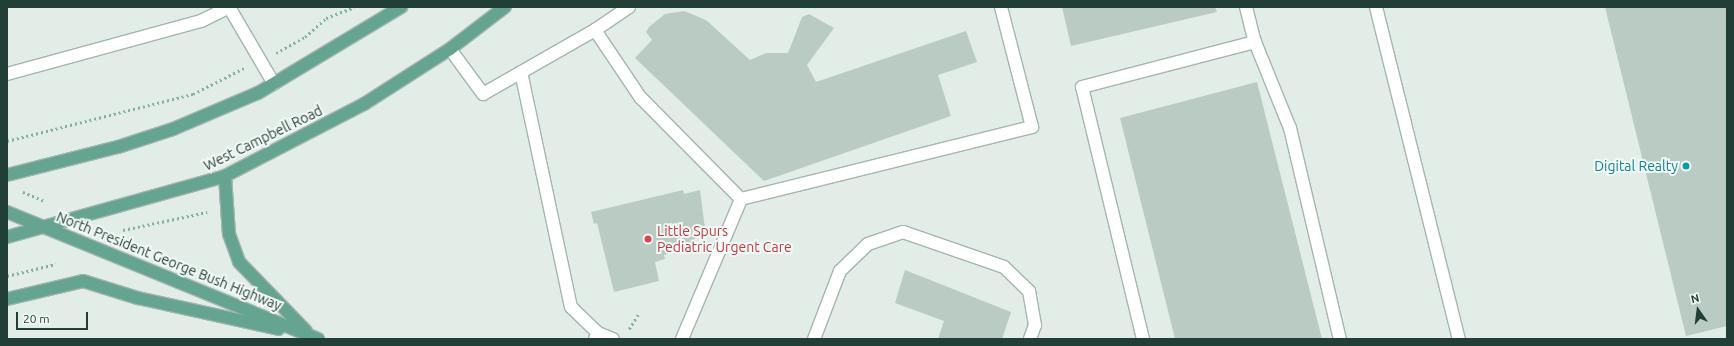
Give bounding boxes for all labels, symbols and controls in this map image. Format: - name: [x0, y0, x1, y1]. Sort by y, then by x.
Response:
- street label: West Campbell Road: [201, 102, 325, 174]
- place label: Digital Realty: [1594, 158, 1678, 174]
- marker: Digital Realty: [1681, 161, 1691, 171]
- street label: North President George Bush Highway: [54, 208, 284, 314]
- place label: Little Spurs Pediatric Urgent Care: [657, 223, 792, 256]
- marker: Little Spurs Pediatric Urgent Care: [642, 233, 654, 245]
- north arrow: [1678, 290, 1718, 330]
- text: N: [1690, 292, 1701, 305]
- scale bar: [18, 304, 90, 330]
- text: 20 m: [23, 312, 50, 325]

